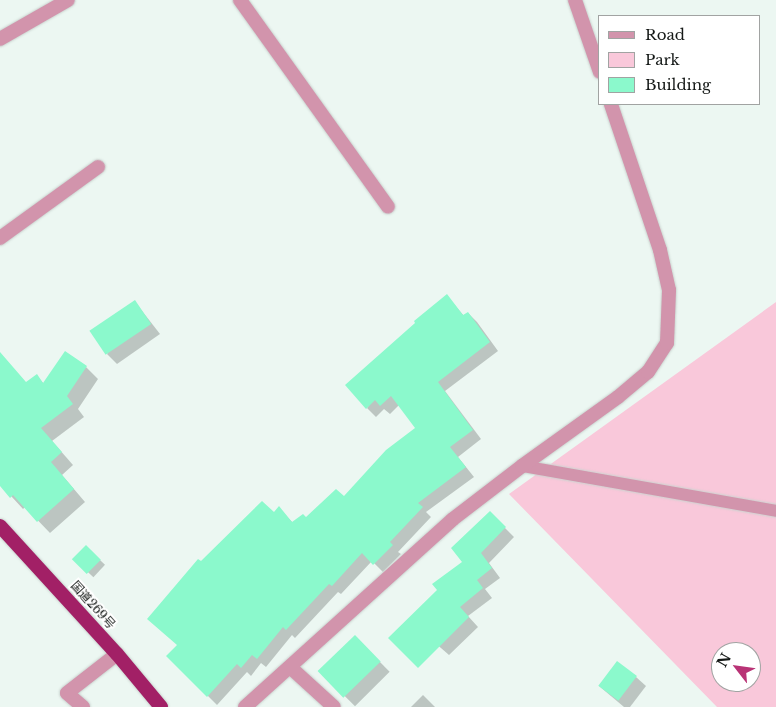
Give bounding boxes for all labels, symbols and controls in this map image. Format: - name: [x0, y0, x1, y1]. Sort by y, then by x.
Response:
- legend: [598, 15, 761, 105]
- text: Road: [645, 25, 685, 44]
- text: Park: [645, 50, 680, 69]
- text: Building: [645, 75, 711, 94]
- street label: 国道269号: [68, 578, 118, 632]
- north arrow: [711, 642, 761, 692]
- text: N: [713, 650, 735, 670]

